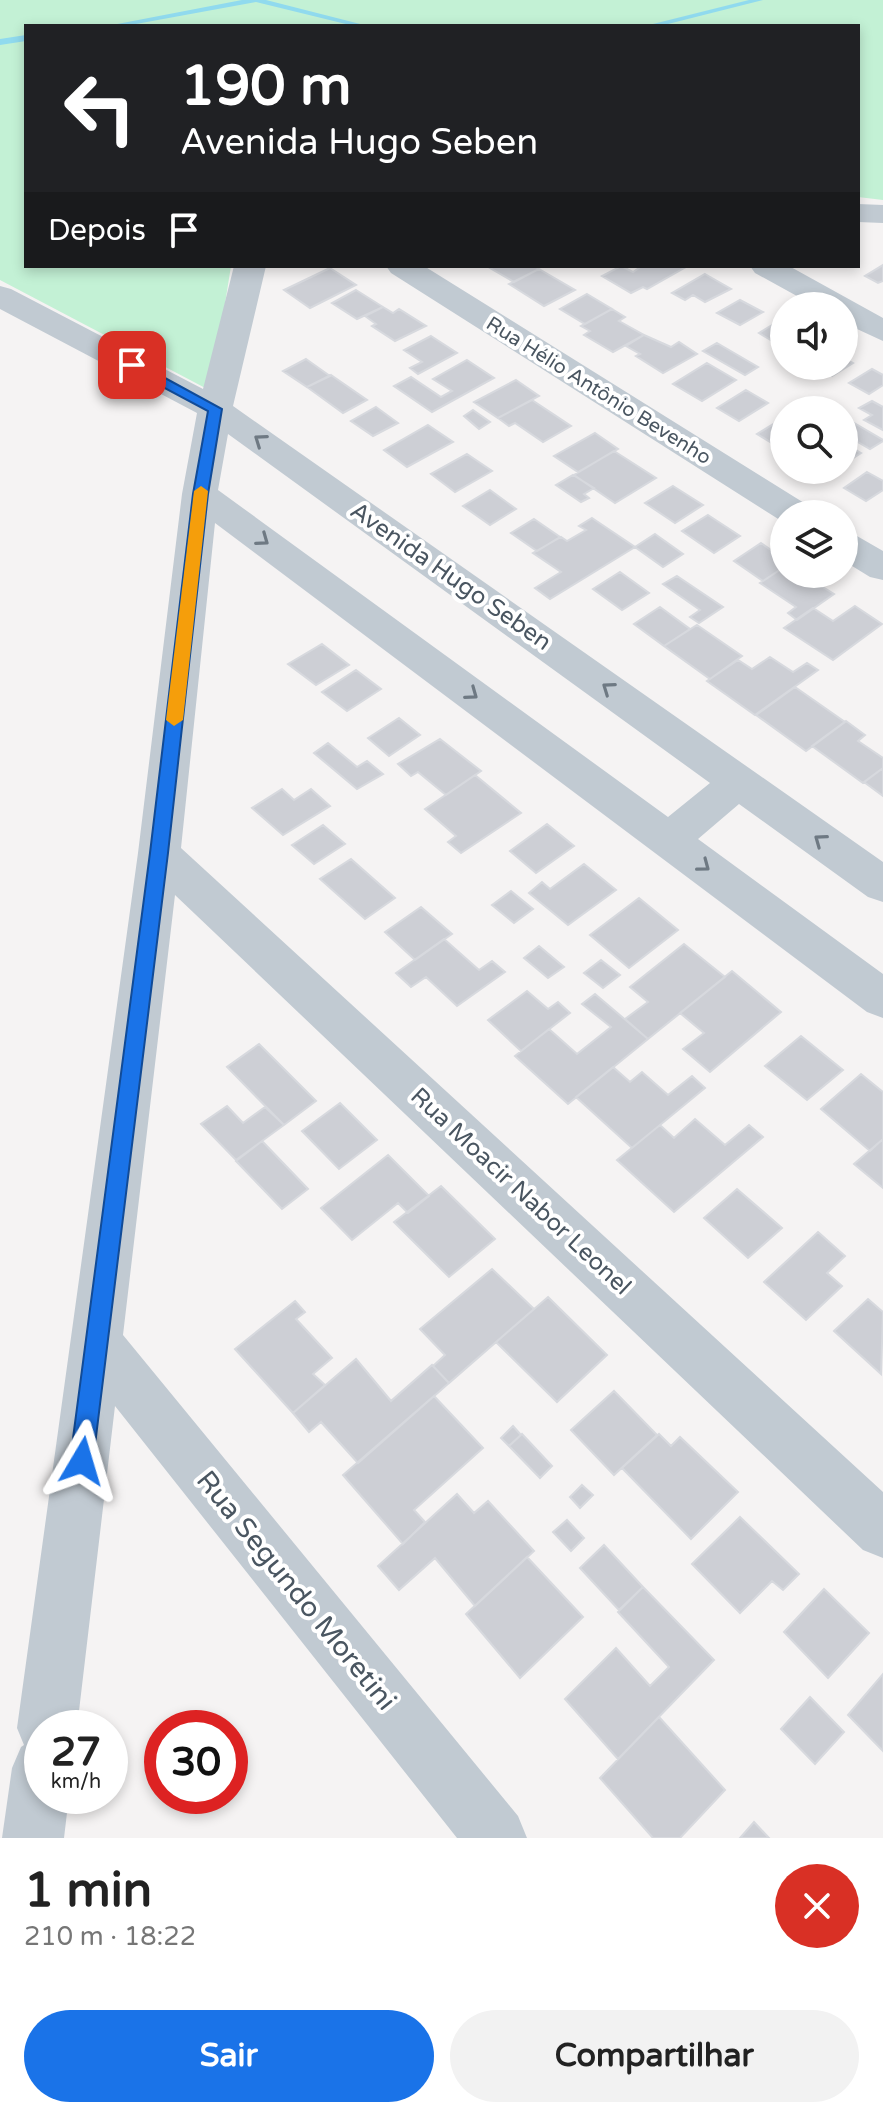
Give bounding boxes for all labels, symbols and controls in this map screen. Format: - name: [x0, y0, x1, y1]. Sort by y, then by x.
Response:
- text: 190 m: [180, 53, 351, 120]
- icon: left: [48, 56, 152, 160]
- text: Avenida Hugo Seben: [180, 121, 538, 164]
- icon: arrive: [162, 208, 206, 252]
- text: Depois: [48, 212, 146, 249]
- map controls: [770, 292, 858, 588]
- button: sound: [770, 292, 858, 380]
- street label: Rua Hélio Antônio Bevenho: [482, 312, 715, 470]
- pin: [98, 331, 166, 399]
- icon: arrive: [110, 343, 154, 387]
- button: search: [770, 396, 858, 484]
- one-way arrow: [254, 435, 268, 450]
- street label: Avenida Hugo Seben: [345, 496, 557, 657]
- button: layers: [770, 500, 858, 588]
- one-way arrow: [254, 530, 269, 545]
- one-way arrow: [603, 684, 617, 698]
- one-way arrow: [464, 685, 478, 699]
- one-way arrow: [814, 835, 828, 850]
- one-way arrow: [695, 856, 710, 870]
- street label: Rua Moacir Nabor Leonel: [404, 1082, 637, 1301]
- position arrow: [40, 1419, 124, 1503]
- street label: Rua Segundo Moretini: [189, 1464, 403, 1717]
- speed limit sign: 30: [144, 1710, 248, 1814]
- text: 27: [51, 1728, 101, 1776]
- text: km/h: [51, 1770, 101, 1794]
- text: 1 min: [24, 1862, 152, 1920]
- button: close: [775, 1864, 859, 1948]
- text: 210 m · 18:22: [24, 1921, 196, 1952]
- button: Sair: [24, 2010, 434, 2102]
- button: Compartilhar: [450, 2010, 859, 2102]

